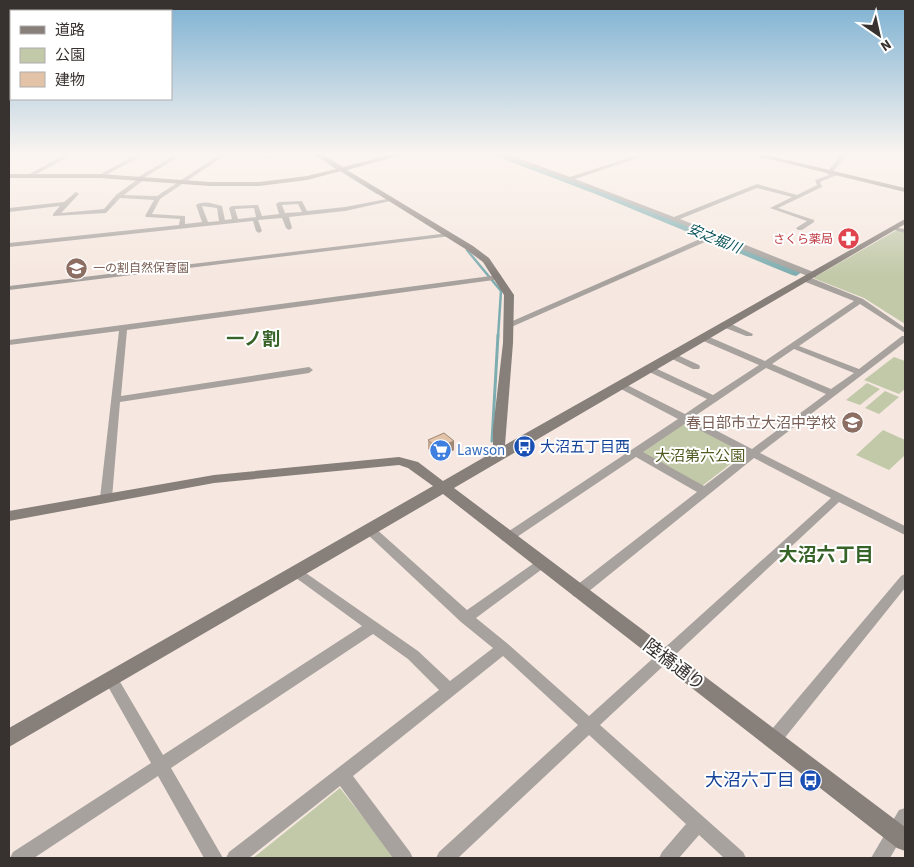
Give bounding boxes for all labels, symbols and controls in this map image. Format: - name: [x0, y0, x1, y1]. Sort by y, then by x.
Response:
- legend: [10, 10, 172, 100]
- north arrow: [854, 10, 904, 60]
- text: 道路: [55, 20, 85, 41]
- text: N: [876, 34, 895, 56]
- text: 公園: [55, 45, 85, 66]
- text: 建物: [55, 70, 85, 91]
- water label: 安之堀川: [684, 219, 746, 260]
- pharmacy icon: さくら薬局: [837, 227, 861, 251]
- place label: さくら薬局: [773, 231, 833, 248]
- school or university icon: 一の割自然保育園: [65, 256, 89, 280]
- place label: 一の割自然保育園: [93, 260, 189, 277]
- district label: 一ノ割: [226, 327, 280, 352]
- school or university icon: 春日部市立大沼中学校: [840, 411, 864, 435]
- place label: 春日部市立大沼中学校: [686, 413, 836, 434]
- bus stop icon: 大沼五丁目西: [512, 435, 536, 459]
- place label: 大沼五丁目西: [540, 437, 630, 458]
- supermarket icon: Lawson: [429, 438, 453, 462]
- place label: Lawson: [457, 440, 505, 461]
- park label: 大沼第六公園: [655, 446, 745, 467]
- district label: 大沼六丁目: [778, 542, 874, 569]
- street label: 陸橋通り: [638, 633, 710, 697]
- place label: 大沼六丁目: [705, 768, 795, 793]
- bus stop icon: 大沼六丁目: [799, 768, 823, 792]

